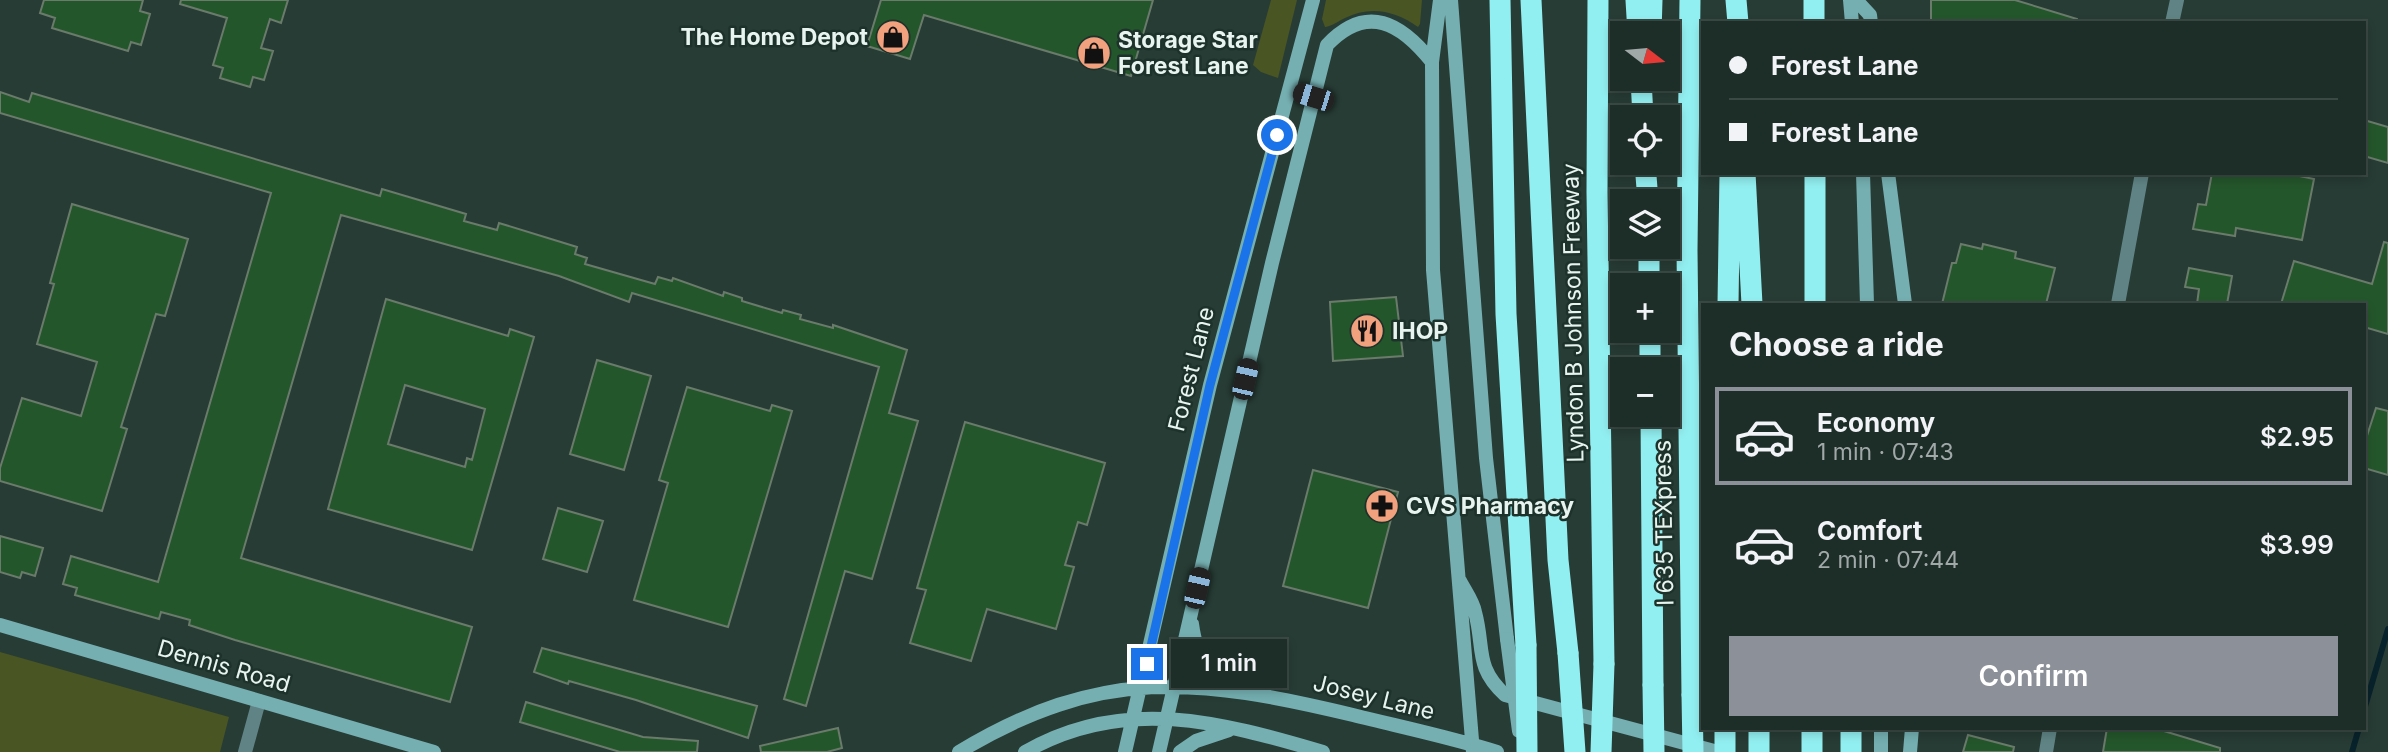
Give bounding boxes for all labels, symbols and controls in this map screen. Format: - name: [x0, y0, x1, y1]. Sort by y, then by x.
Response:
- shop icon: The Home Depot: [874, 18, 912, 56]
- north arrow: [1610, 21, 1680, 91]
- map controls: [1610, 21, 1680, 427]
- place label: The Home Depot: [680, 23, 869, 51]
- place label: Storage Star Forest Lane: [1118, 26, 1258, 80]
- shop icon: Storage Star Forest Lane: [1075, 34, 1113, 72]
- text: Forest Lane: [1771, 50, 1919, 81]
- car: [1290, 81, 1337, 113]
- button: locate: [1610, 105, 1680, 175]
- text: Forest Lane: [1771, 117, 1919, 148]
- route start: [1261, 119, 1293, 151]
- street label: Lyndon B Johnson Freeway: [1556, 163, 1590, 463]
- button: layers: [1610, 189, 1680, 259]
- button: +: [1610, 273, 1680, 343]
- street label: Forest Lane: [1162, 304, 1220, 434]
- restaurant icon: IHOP: [1348, 312, 1386, 350]
- place label: IHOP: [1392, 317, 1448, 345]
- text: Choose a ride: [1729, 325, 1944, 364]
- car: [1231, 356, 1260, 402]
- button: −: [1610, 357, 1680, 427]
- icon: car: [1733, 405, 1796, 468]
- text: Economy: [1817, 407, 1935, 438]
- text: $2.95: [2260, 421, 2334, 452]
- text: 1 min · 07:43: [1817, 438, 1954, 466]
- street label: I 635 TEXpress: [1649, 440, 1679, 606]
- pharmacy icon: CVS Pharmacy: [1363, 487, 1401, 525]
- place label: CVS Pharmacy: [1406, 492, 1574, 520]
- icon: car: [1733, 513, 1796, 576]
- text: Comfort: [1817, 515, 1922, 546]
- text: $3.99: [2260, 529, 2334, 560]
- text: 2 min · 07:44: [1817, 546, 1959, 574]
- car: [1183, 565, 1212, 611]
- street label: Dennis Road: [154, 634, 294, 698]
- button: Confirm: [1729, 636, 2338, 716]
- callout: 1 min: [1172, 640, 1287, 688]
- route end: [1131, 648, 1163, 680]
- text: 1 min: [1201, 649, 1257, 677]
- street label: Josey Lane: [1310, 668, 1438, 726]

